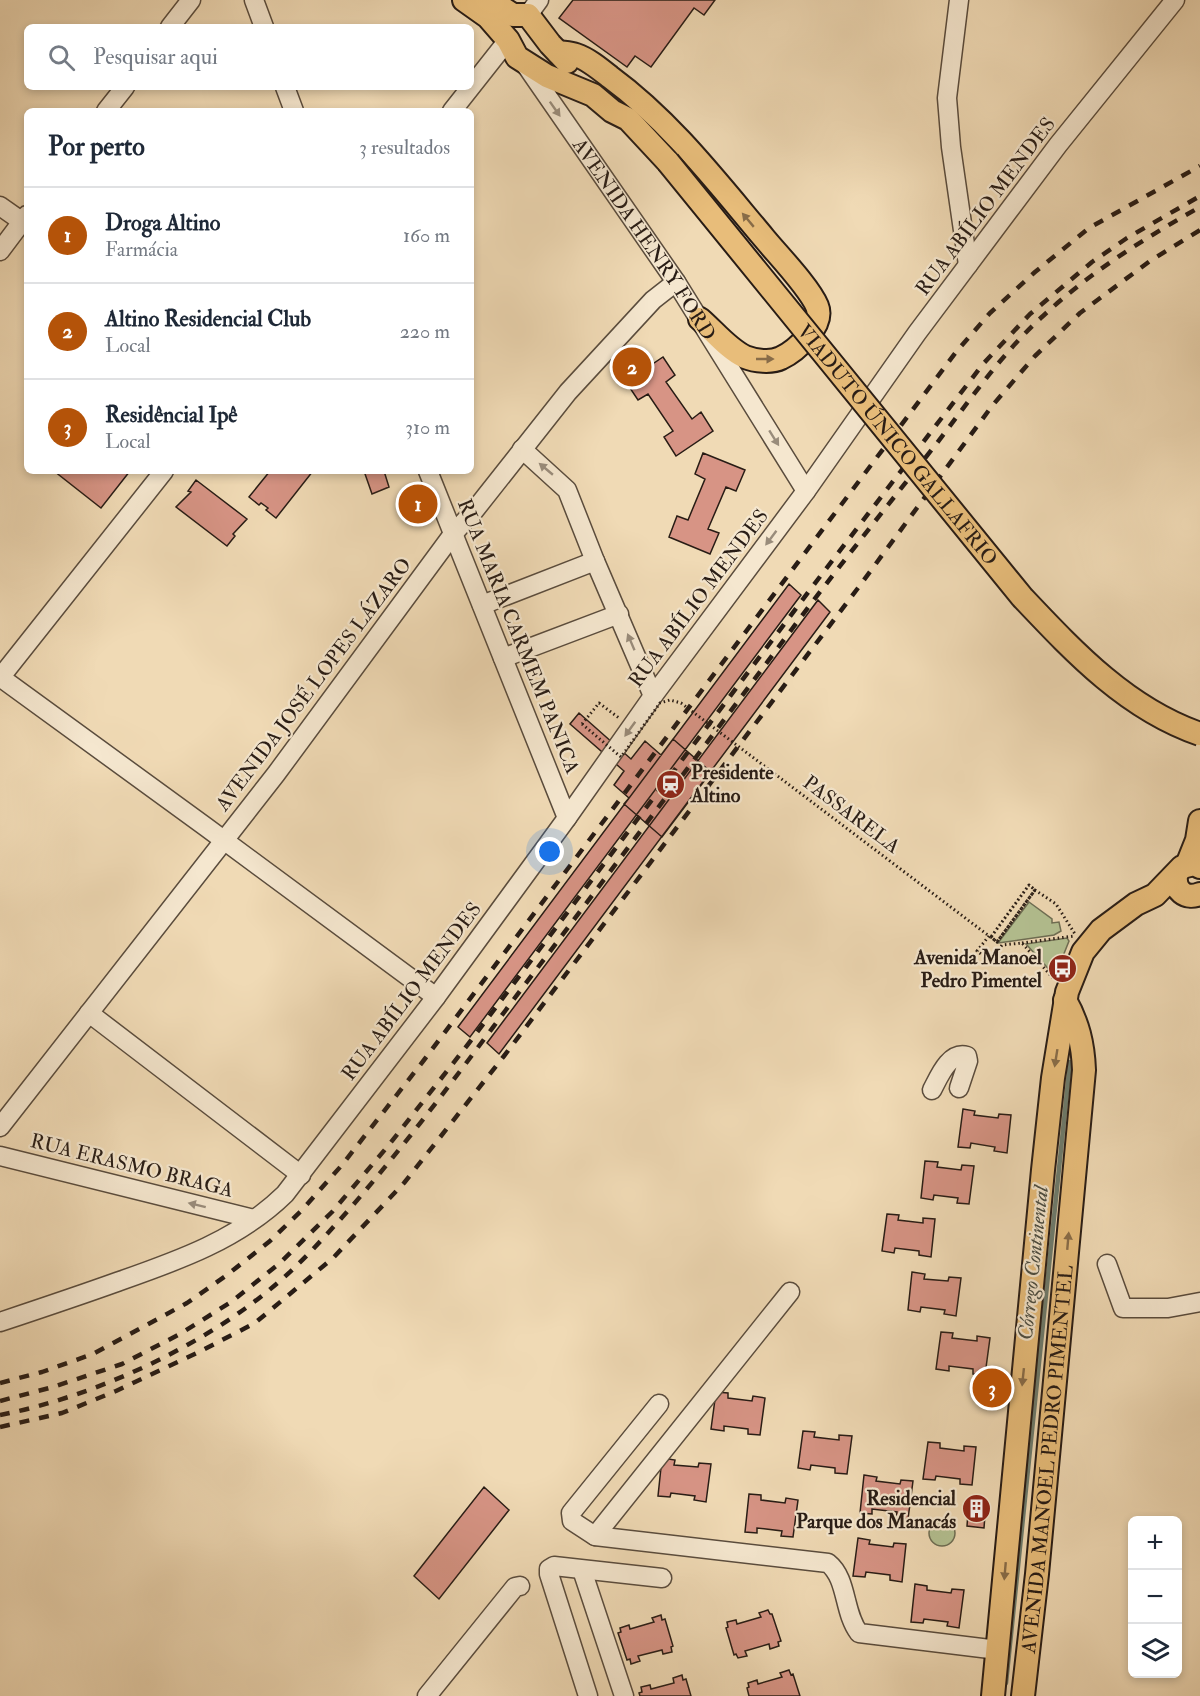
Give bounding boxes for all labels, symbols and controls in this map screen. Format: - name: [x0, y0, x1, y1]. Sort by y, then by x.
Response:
- search box: [24, 24, 474, 90]
- icon: search: [45, 41, 78, 74]
- text: Pesquisar aqui: [93, 43, 218, 71]
- one-way arrow: [549, 100, 561, 116]
- street label: RUA ABÍLIO MENDES: [909, 112, 1061, 300]
- text: Por perto: [48, 131, 145, 163]
- street label: AVENIDA HENRY FORD: [567, 133, 721, 345]
- text: 3 resultados: [359, 135, 450, 160]
- text: Droga Altino: [105, 209, 220, 237]
- one-way arrow: [742, 212, 755, 227]
- text: 1: [64, 223, 71, 248]
- text: 160 m: [403, 223, 450, 248]
- text: Farmácia: [105, 237, 178, 262]
- text: Altino Residencial Club: [105, 305, 311, 333]
- text: 2: [62, 319, 73, 344]
- text: 220 m: [400, 319, 450, 344]
- street label: VIADUTO ÚNICO GALLAFRIO: [792, 319, 1003, 570]
- text: Local: [105, 333, 151, 358]
- pin: 2: [612, 344, 652, 389]
- one-way arrow: [755, 354, 774, 364]
- text: Residêncial Ipê: [105, 401, 238, 429]
- text: 3: [64, 415, 71, 440]
- text: 310 m: [405, 415, 450, 440]
- text: Local: [105, 429, 151, 454]
- one-way arrow: [768, 430, 779, 446]
- one-way arrow: [538, 463, 554, 476]
- pin: 1: [398, 482, 438, 526]
- street label: RUA MARIA CARMEM PANICA: [452, 495, 585, 778]
- street label: RUA ABÍLIO MENDES: [622, 504, 774, 692]
- one-way arrow: [765, 530, 777, 546]
- street label: AVENIDA JOSÉ LOPES LÁZARO: [209, 552, 417, 817]
- one-way arrow: [626, 633, 636, 651]
- one-way arrow: [624, 720, 636, 736]
- place label: Presidente Altino: [690, 760, 774, 808]
- station icon: Presidente Altino: [654, 768, 686, 800]
- street label: PASSARELA: [798, 770, 905, 859]
- your location: [535, 837, 564, 866]
- street label: RUA ABÍLIO MENDES: [335, 897, 487, 1085]
- place label: Avenida Manoel Pedro Pimentel: [913, 945, 1043, 993]
- bus stop icon: Avenida Manoel Pedro Pimentel: [1047, 952, 1079, 984]
- one-way arrow: [1051, 1049, 1060, 1068]
- street label: RUA ERASMO BRAGA: [28, 1128, 236, 1203]
- water label: Córrego Continental: [1012, 1183, 1055, 1342]
- one-way arrow: [188, 1199, 206, 1209]
- one-way arrow: [1063, 1231, 1073, 1250]
- street label: AVENIDA MANOEL PEDRO PIMENTEL: [1016, 1264, 1079, 1656]
- pin: 3: [972, 1366, 1012, 1410]
- one-way arrow: [1018, 1368, 1028, 1387]
- place label: Residencial Parque dos Manacás: [796, 1486, 957, 1535]
- building icon: Residencial Parque dos Manacás: [961, 1493, 993, 1525]
- map controls: [1128, 1516, 1182, 1678]
- button: +: [1128, 1516, 1182, 1570]
- one-way arrow: [1000, 1562, 1010, 1581]
- button: −: [1128, 1570, 1182, 1624]
- button: layers: [1128, 1624, 1182, 1678]

